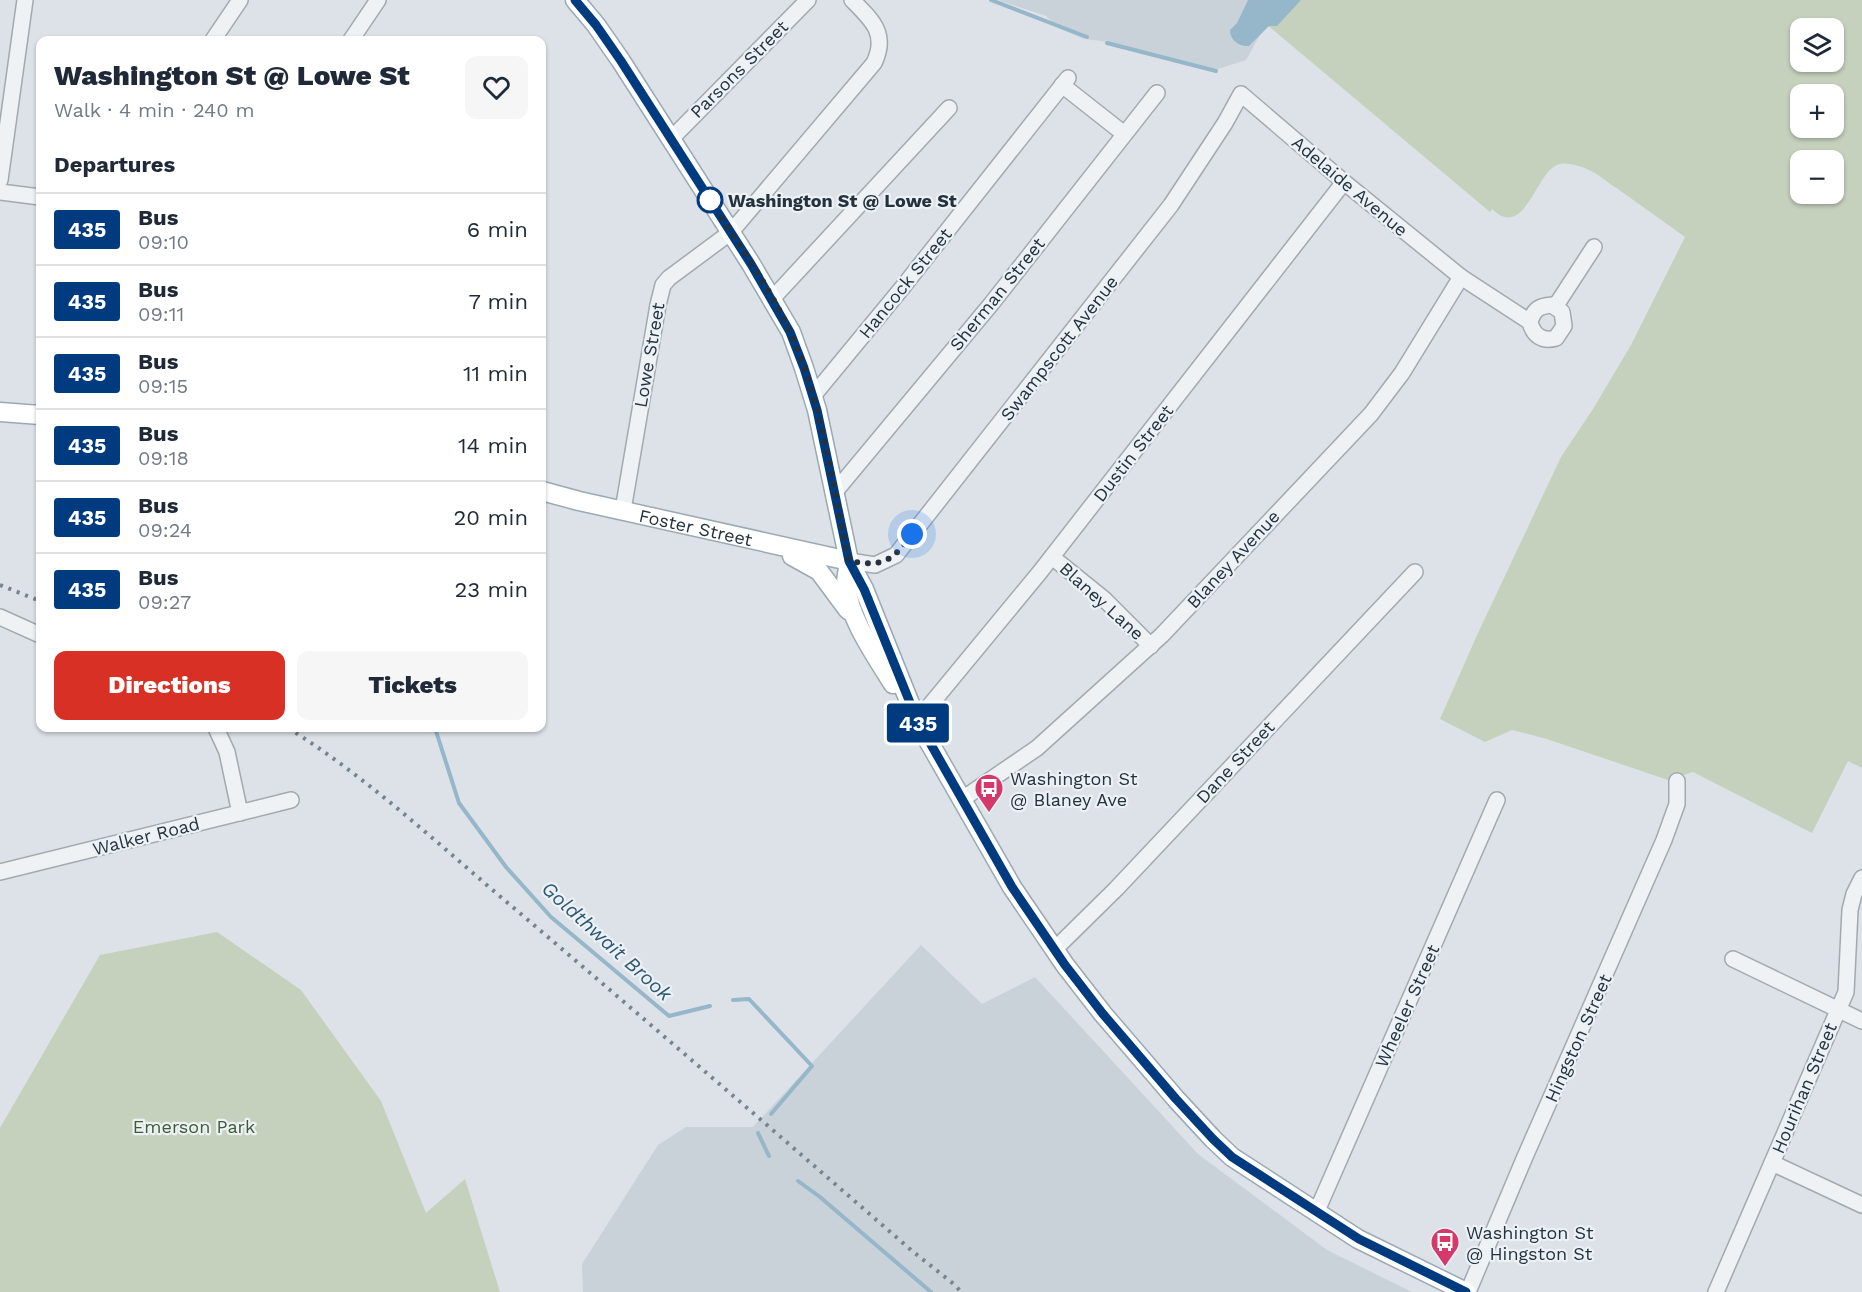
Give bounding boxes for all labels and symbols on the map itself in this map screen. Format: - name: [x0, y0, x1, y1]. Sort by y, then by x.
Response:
- street label: Parsons Street: [686, 16, 792, 122]
- street label: Adelaide Avenue: [1288, 131, 1412, 241]
- marker: Washington St @ Lowe St: [697, 187, 723, 213]
- place label: Washington St @ Lowe St: [728, 190, 957, 211]
- street label: Hancock Street: [854, 223, 956, 342]
- street label: Sherman Street: [945, 233, 1049, 355]
- street label: Swampscott Avenue: [996, 271, 1122, 425]
- street label: Lowe Street: [629, 300, 669, 409]
- street label: Dustin Street: [1089, 400, 1178, 506]
- street label: Foster Street: [637, 504, 755, 550]
- street label: Blaney Avenue: [1182, 506, 1284, 612]
- your location: [897, 519, 927, 549]
- street label: Blaney Lane: [1056, 558, 1148, 644]
- line badge: 435: [884, 704, 952, 742]
- street label: Dane Street: [1192, 716, 1279, 808]
- place label: Washington St @ Blaney Ave: [1010, 768, 1138, 810]
- bus stop icon: Washington St @ Blaney Ave: [973, 772, 1005, 814]
- street label: Walker Road: [90, 813, 202, 859]
- water label: Goldthwait Brook: [537, 876, 678, 1007]
- street label: Wheeler Street: [1370, 941, 1444, 1071]
- street label: Hingston Street: [1540, 970, 1616, 1105]
- street label: Hourihan Street: [1767, 1019, 1841, 1156]
- park label: Emerson Park: [133, 1116, 255, 1137]
- place label: Washington St @ Hingston St: [1466, 1222, 1594, 1264]
- bus stop icon: Washington St @ Hingston St: [1429, 1226, 1461, 1268]

